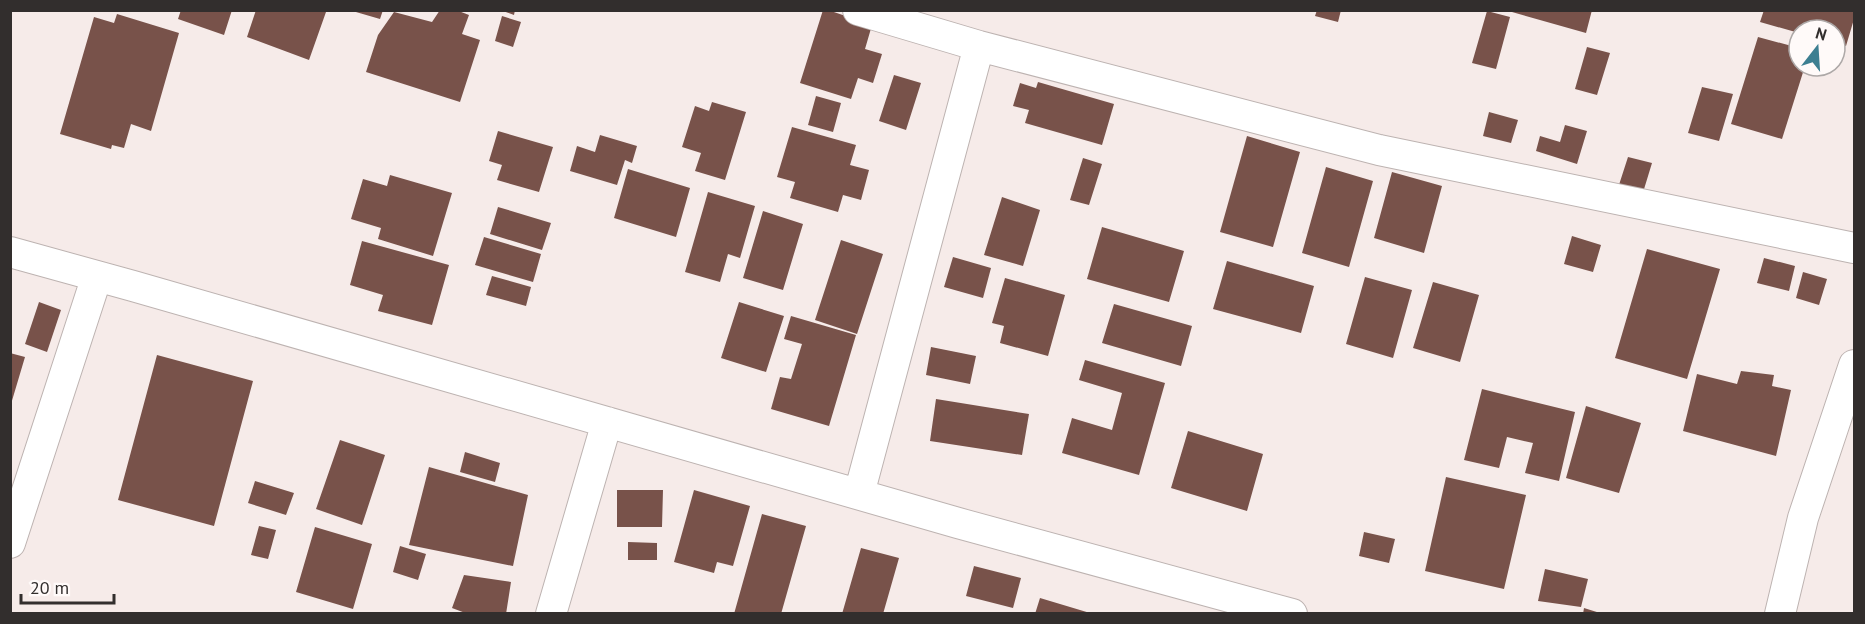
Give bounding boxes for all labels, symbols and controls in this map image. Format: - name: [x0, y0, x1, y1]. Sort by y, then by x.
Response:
- north arrow: [1787, 18, 1847, 78]
- text: N: [1813, 23, 1829, 45]
- scale bar: [21, 567, 114, 605]
- text: 20 m: [30, 576, 69, 599]

